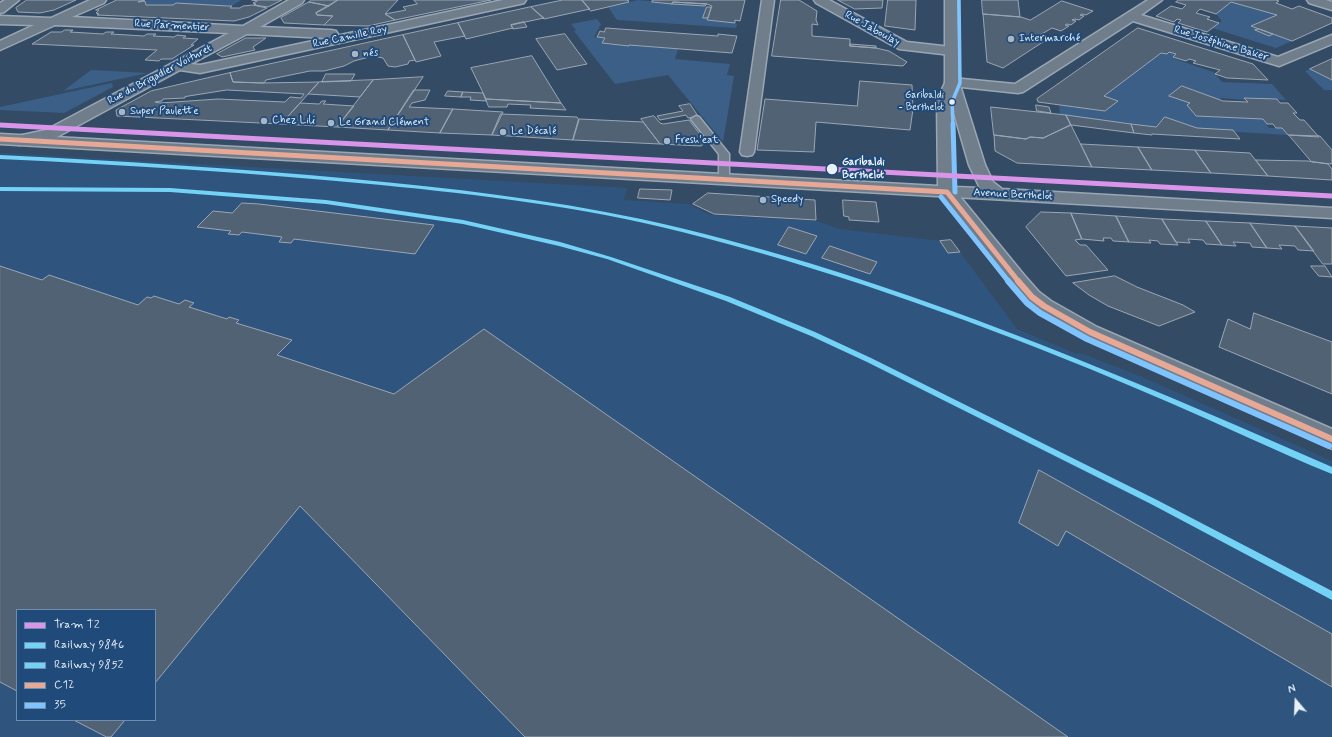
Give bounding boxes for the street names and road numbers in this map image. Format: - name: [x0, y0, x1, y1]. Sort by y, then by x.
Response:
- street label: Rue Jaboulay: [842, 8, 902, 50]
- street label: Rue Parmentier: [134, 17, 210, 35]
- street label: Rue Camille Roy: [312, 23, 388, 51]
- street label: Rue Joséphine Baker: [1172, 23, 1270, 65]
- street label: Rue du Brigadier Voituret: [106, 42, 214, 108]
- street label: Avenue Berthelot: [973, 186, 1053, 204]

